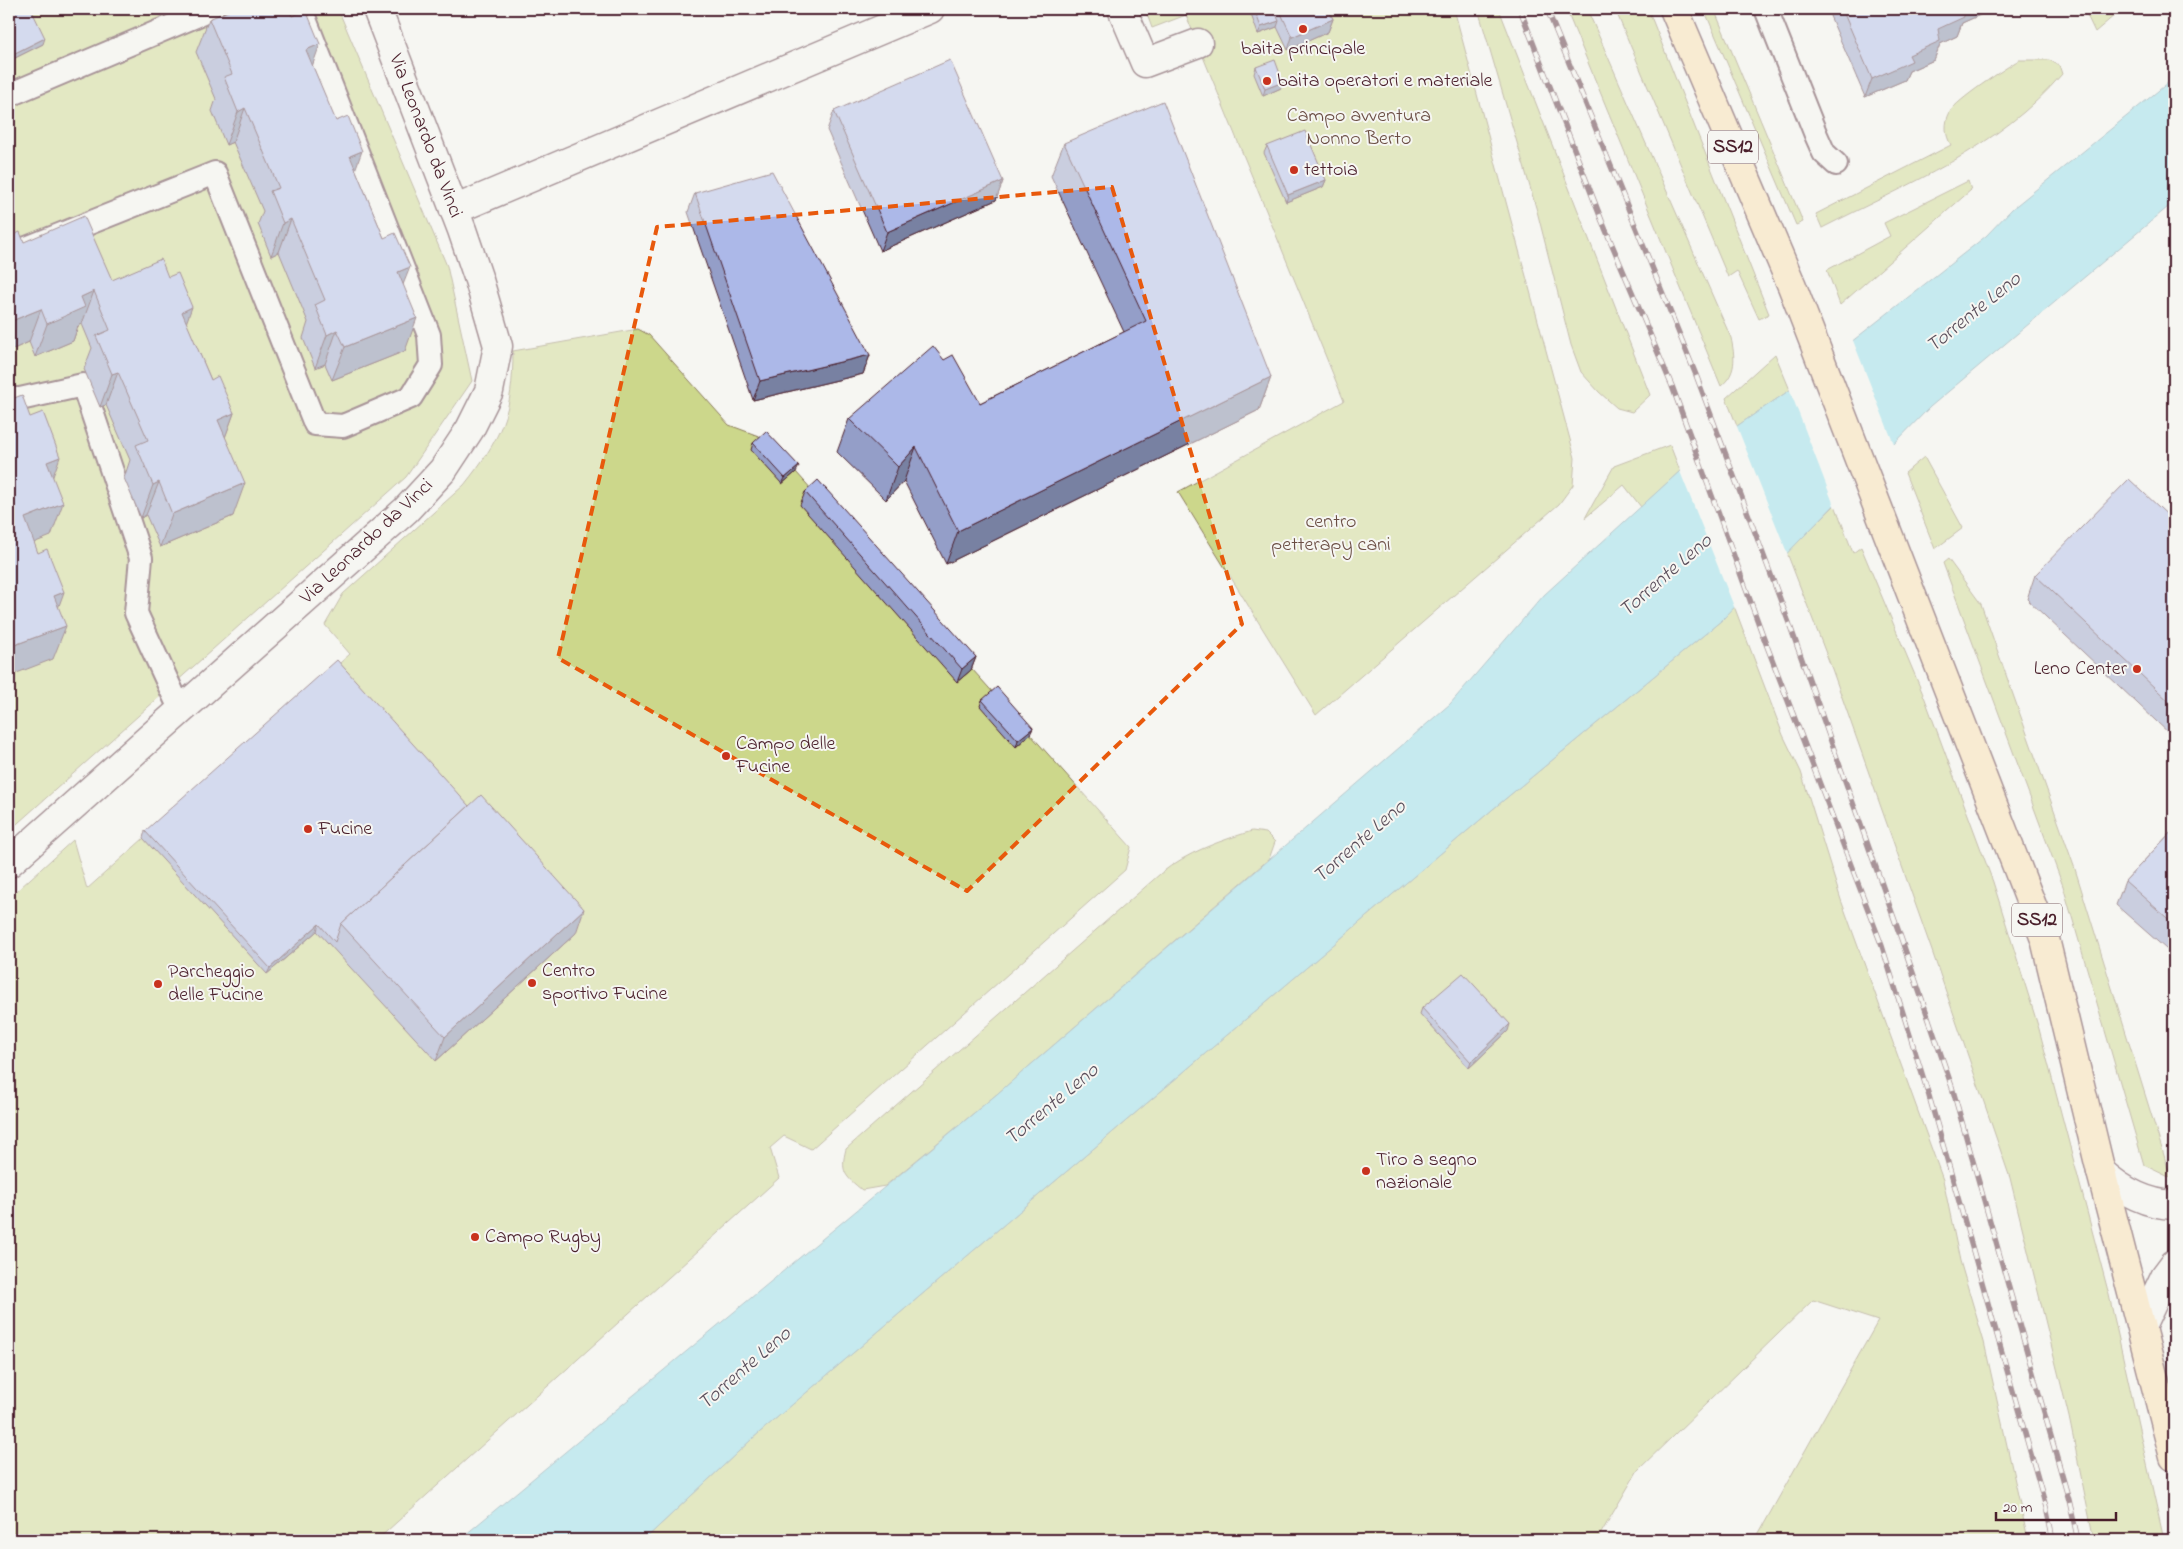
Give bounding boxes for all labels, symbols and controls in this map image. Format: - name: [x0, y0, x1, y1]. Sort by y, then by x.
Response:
- marker: baita principale: [1297, 23, 1309, 35]
- place label: baita principale: [1241, 35, 1365, 64]
- street label: Via Leonardo da Vinci: [380, 49, 470, 222]
- place label: baita operatori e materiale: [1277, 67, 1493, 96]
- marker: baita operatori e materiale: [1261, 75, 1273, 87]
- park label: Campo avventura Nonno Berto: [1287, 102, 1431, 154]
- road number: SS12: [1708, 130, 1758, 163]
- place label: tettoia: [1304, 156, 1358, 185]
- marker: tettoia: [1288, 164, 1300, 176]
- water label: Torrente Leno: [1920, 264, 2029, 361]
- street label: Via Leonardo da Vinci: [293, 472, 440, 612]
- park label: centro petterapy cani: [1271, 508, 1391, 560]
- water label: Torrente Leno: [1613, 526, 1720, 625]
- place label: Leno Center: [2034, 655, 2128, 684]
- marker: Leno Center: [2131, 663, 2143, 675]
- place label: Campo delle Fucine: [735, 730, 835, 782]
- marker: Campo delle Fucine: [720, 750, 732, 762]
- water label: Torrente Leno: [1307, 792, 1414, 891]
- place label: Fucine: [317, 815, 372, 844]
- marker: Fucine: [302, 823, 314, 835]
- road number: SS12: [2012, 904, 2062, 936]
- place label: Centro sportivo Fucine: [542, 957, 667, 1009]
- place label: Parcheggio delle Fucine: [168, 958, 263, 1010]
- marker: Centro sportivo Fucine: [526, 977, 538, 989]
- marker: Parcheggio delle Fucine: [152, 978, 164, 990]
- water label: Torrente Leno: [998, 1056, 1107, 1153]
- place label: Tiro a segno nazionale: [1376, 1146, 1477, 1198]
- marker: Tiro a segno nazionale: [1360, 1165, 1372, 1177]
- place label: Campo Rugby: [485, 1223, 601, 1253]
- marker: Campo Rugby: [469, 1231, 481, 1243]
- water label: Torrente Leno: [692, 1319, 799, 1418]
- scale bar: [1996, 1489, 2116, 1521]
- text: 20 m: [2003, 1497, 2033, 1519]

